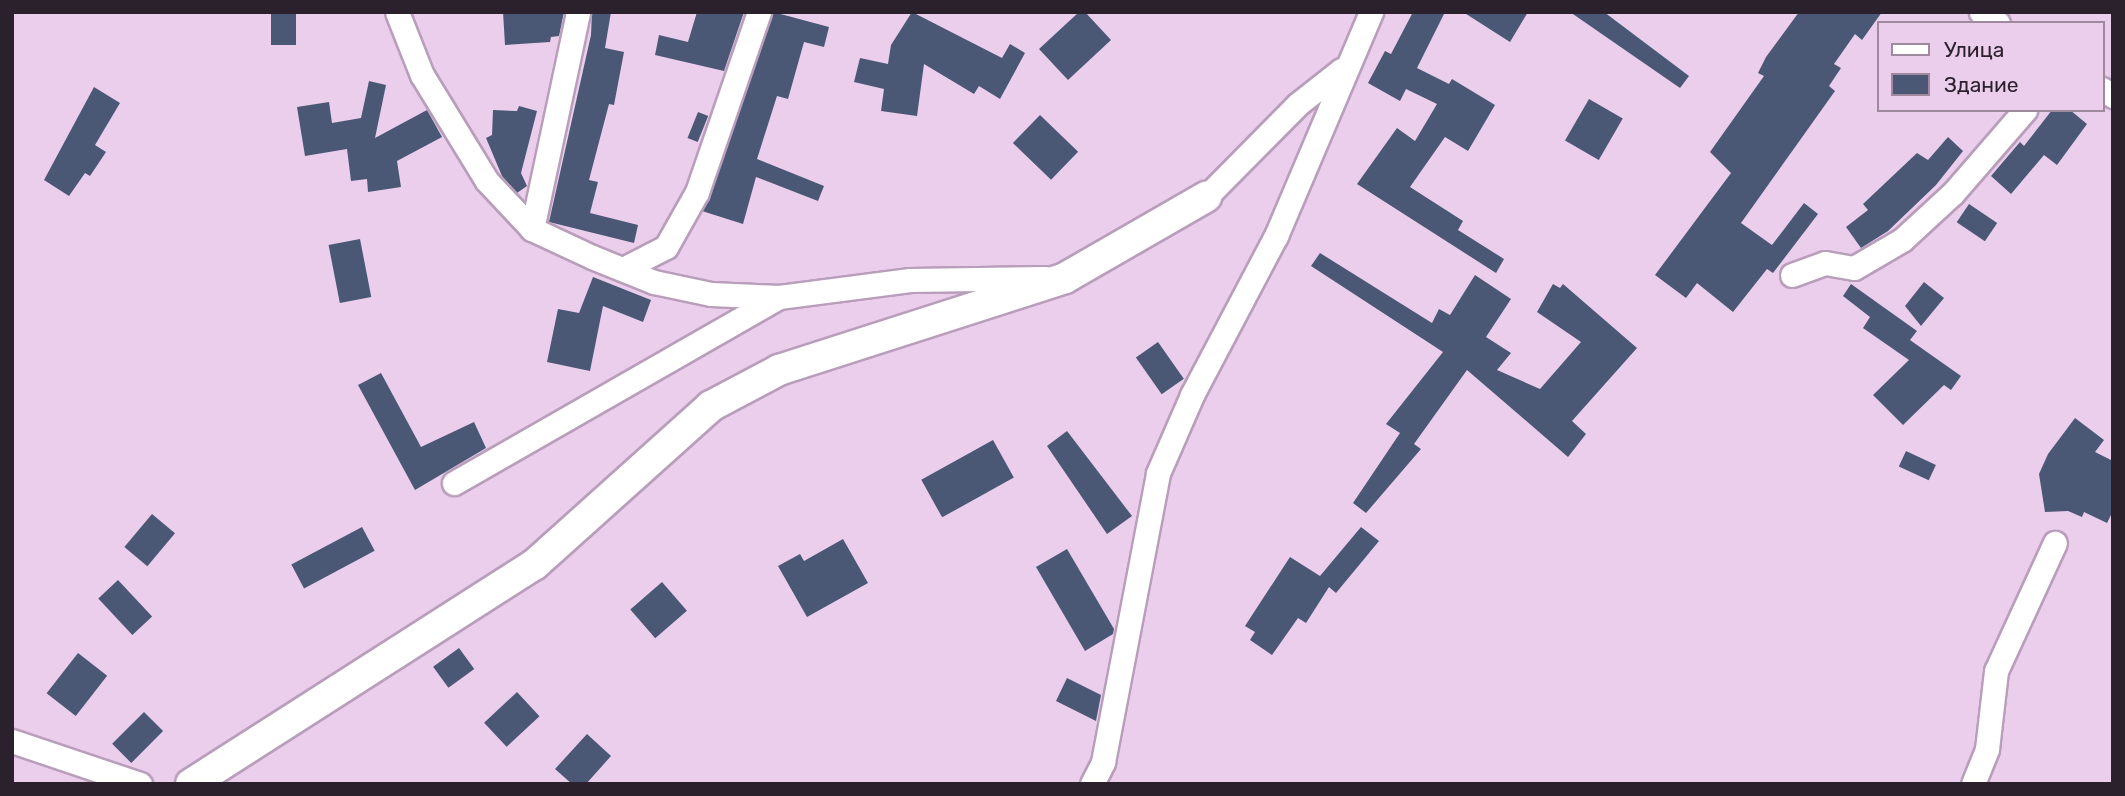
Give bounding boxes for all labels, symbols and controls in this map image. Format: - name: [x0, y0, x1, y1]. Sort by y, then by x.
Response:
- legend: [1876, 21, 2104, 112]
- text: Улица: [1944, 37, 2004, 62]
- text: Здание: [1944, 72, 2019, 97]

